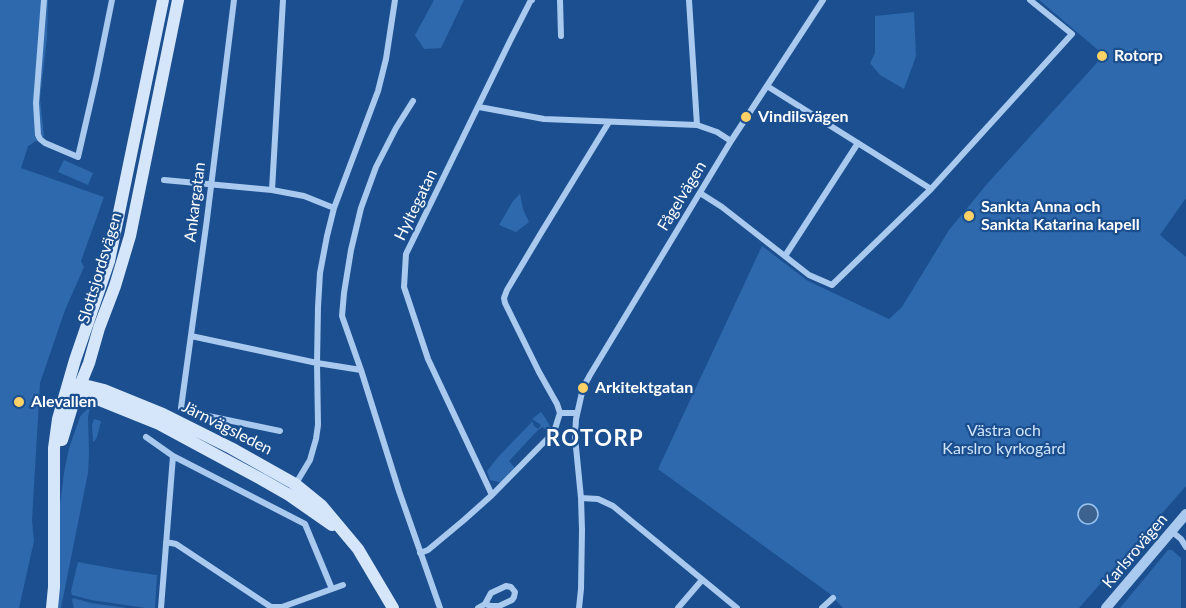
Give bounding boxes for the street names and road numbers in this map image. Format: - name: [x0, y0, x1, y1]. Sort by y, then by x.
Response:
- street label: Fågelvägen: [654, 158, 710, 234]
- street label: Ankargatan: [181, 161, 209, 243]
- street label: Hyltegatan: [390, 166, 442, 244]
- street label: Slottsjordsvägen: [74, 210, 126, 326]
- street label: Järnvägsleden: [179, 397, 275, 459]
- street label: Karlsrovägen: [1098, 510, 1172, 592]

